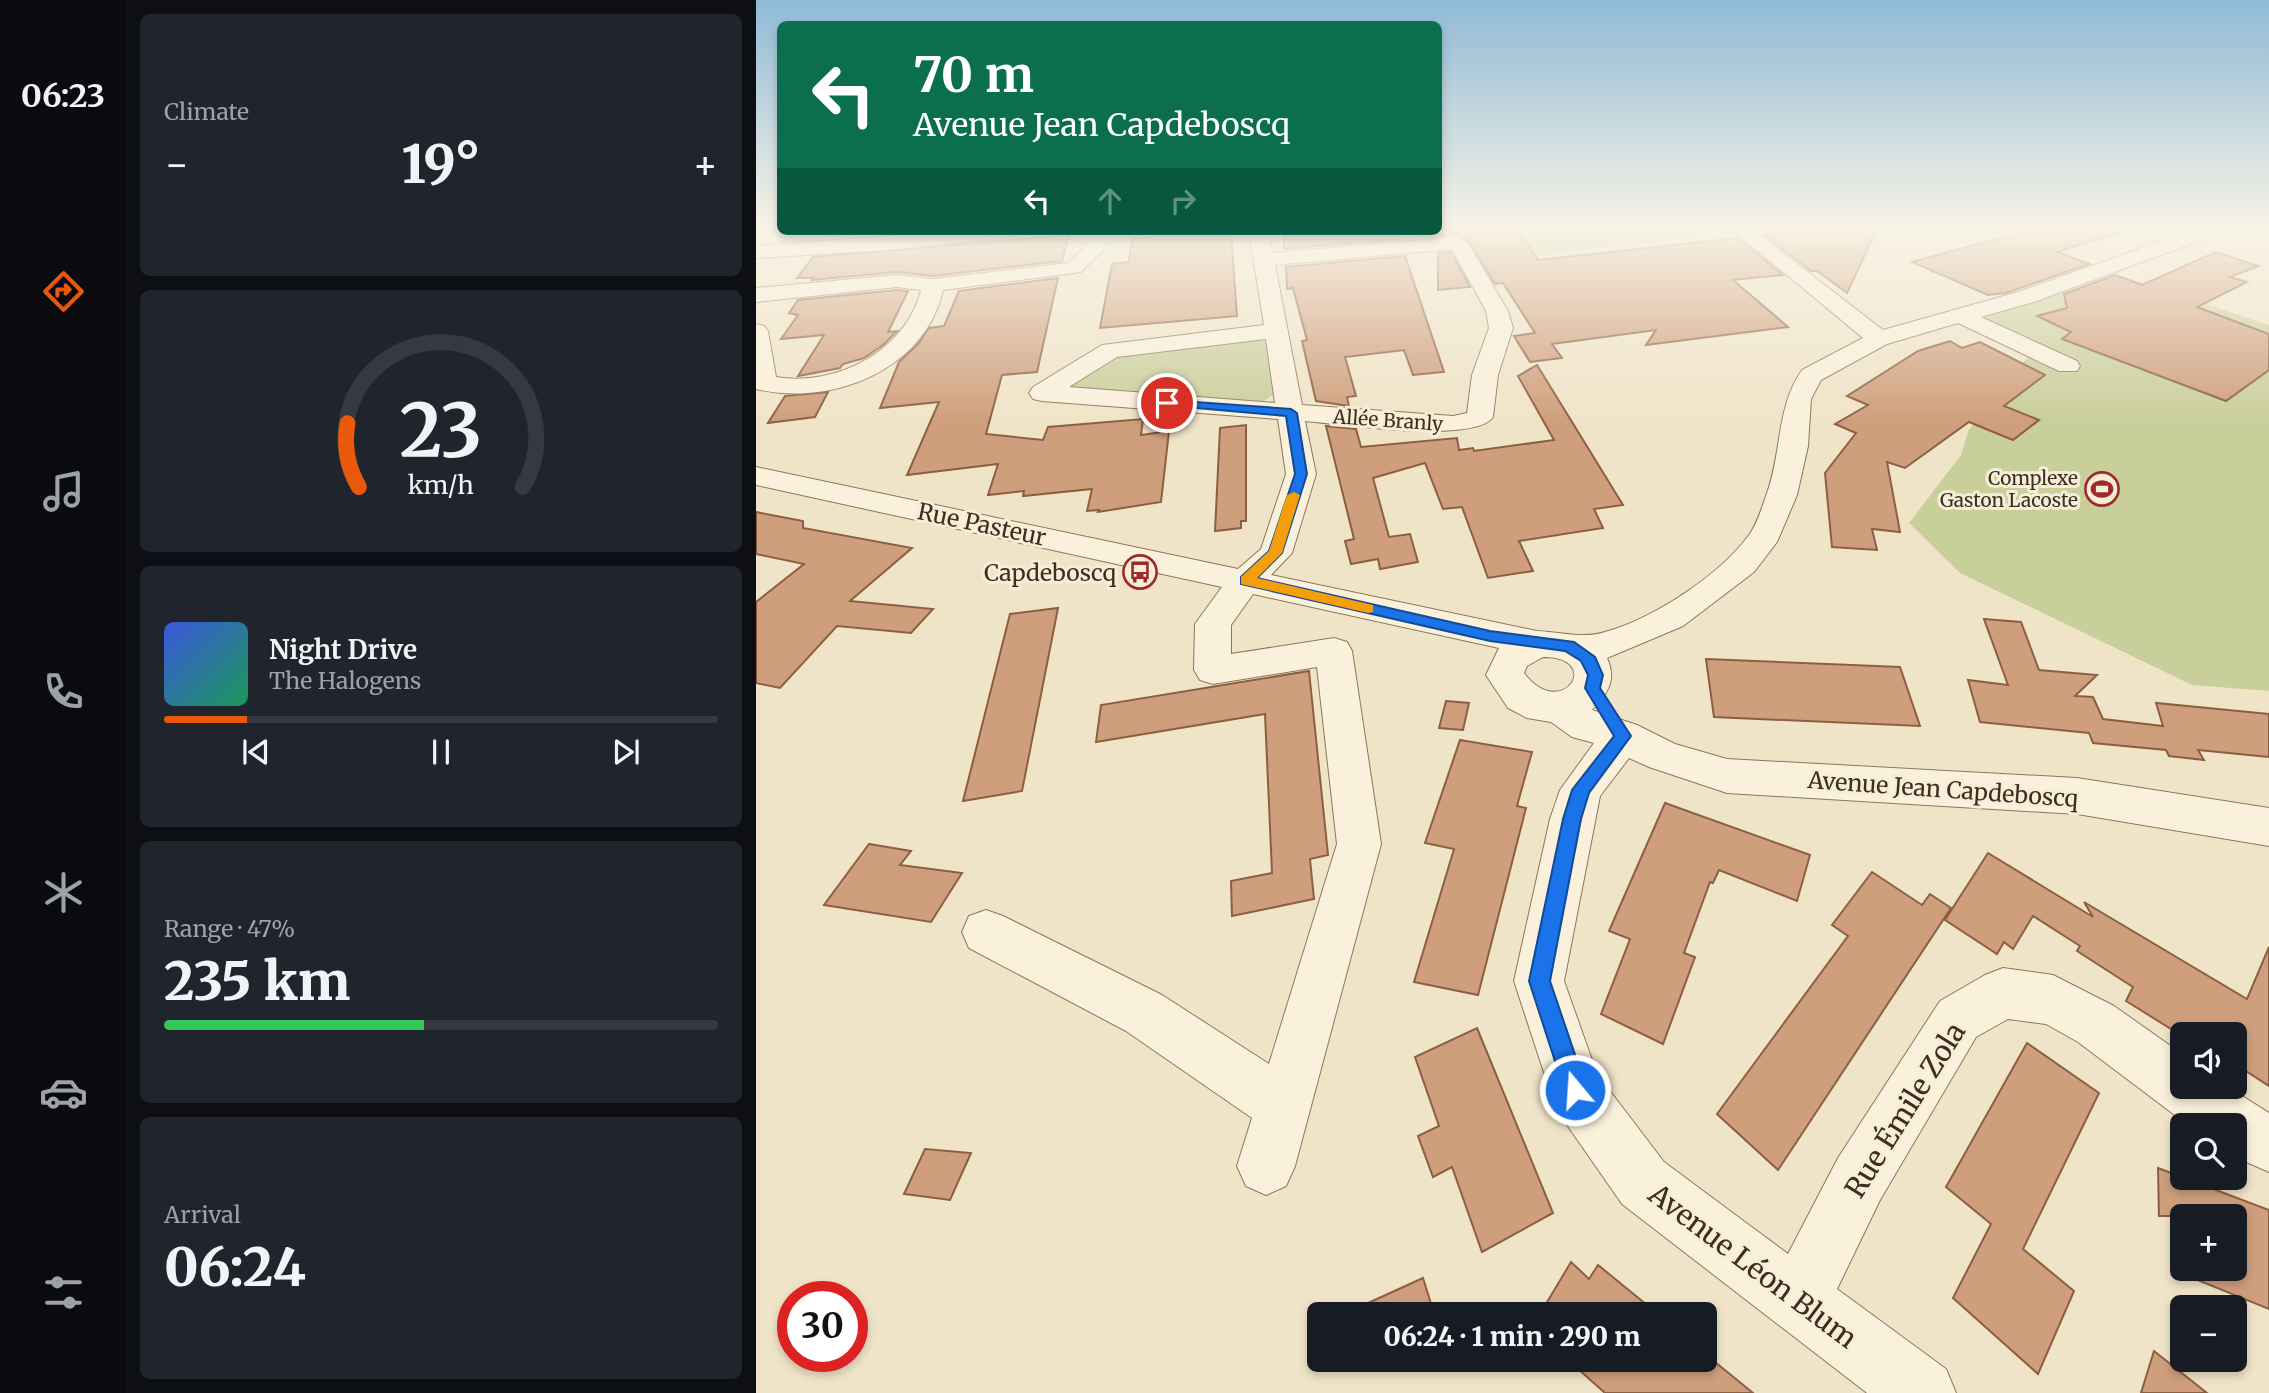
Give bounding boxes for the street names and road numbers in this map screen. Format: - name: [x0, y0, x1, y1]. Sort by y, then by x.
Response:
- street label: Allée Branly: [1331, 404, 1444, 436]
- street label: Rue Pasteur: [915, 496, 1049, 552]
- street label: Avenue Jean Capdeboscq: [1806, 765, 2080, 813]
- street label: Rue Émile Zola: [1837, 1016, 1973, 1204]
- street label: Avenue Léon Blum: [1641, 1175, 1864, 1356]

